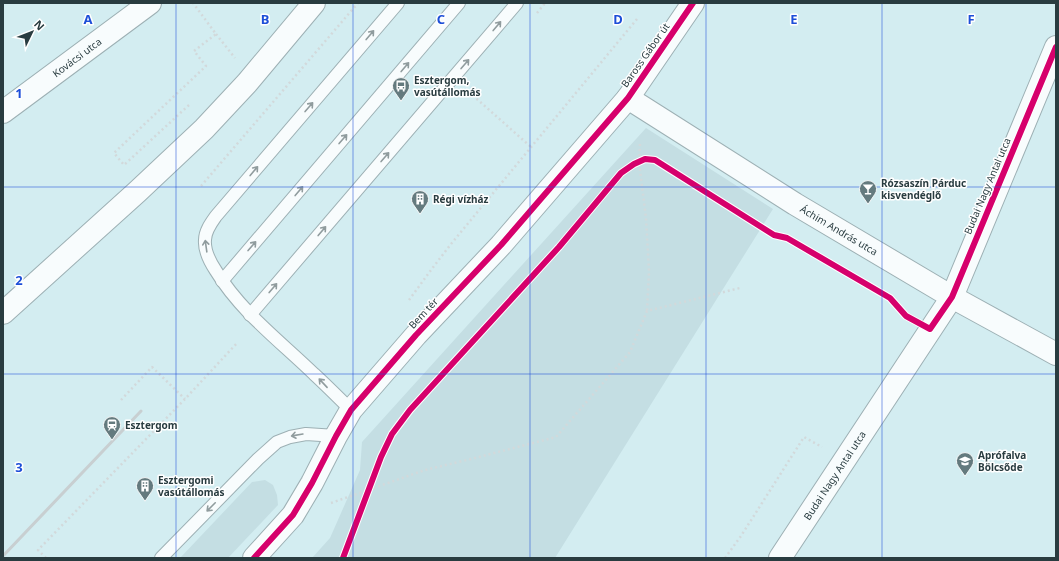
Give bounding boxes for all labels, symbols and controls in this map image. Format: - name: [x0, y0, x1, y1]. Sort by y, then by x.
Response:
- text: A: [84, 10, 93, 28]
- text: B: [261, 10, 269, 28]
- text: C: [437, 10, 445, 28]
- text: D: [613, 10, 623, 28]
- text: E: [790, 10, 798, 28]
- text: F: [967, 10, 975, 28]
- north arrow: [12, 12, 52, 52]
- text: N: [31, 16, 48, 33]
- street label: Baross Gábor út: [618, 20, 673, 90]
- one-way arrow: [493, 21, 502, 31]
- one-way arrow: [365, 30, 374, 41]
- street label: Kovácsi utca: [49, 34, 104, 80]
- one-way arrow: [461, 58, 470, 69]
- one-way arrow: [400, 62, 409, 72]
- place label: Esztergom, vasútállomás: [414, 73, 481, 99]
- bus stop icon: Esztergom, vasútállomás: [391, 76, 411, 101]
- text: 1: [15, 84, 23, 102]
- one-way arrow: [304, 101, 313, 112]
- one-way arrow: [339, 134, 348, 144]
- street label: Budai Nagy Antal utca: [960, 135, 1014, 237]
- one-way arrow: [381, 151, 390, 162]
- one-way arrow: [250, 165, 259, 176]
- place label: Rózsaszín Párduc kisvendéglő: [881, 176, 966, 202]
- bar icon: Rózsaszín Párduc kisvendéglő: [858, 179, 878, 204]
- one-way arrow: [294, 186, 303, 197]
- building icon: Régi vízház: [410, 189, 430, 214]
- place label: Régi vízház: [433, 192, 489, 206]
- street label: Áchim András utca: [798, 202, 880, 259]
- one-way arrow: [318, 225, 327, 236]
- one-way arrow: [202, 240, 210, 253]
- one-way arrow: [247, 241, 256, 251]
- text: 2: [15, 271, 23, 289]
- one-way arrow: [269, 282, 278, 293]
- street label: Bem tér: [405, 295, 441, 331]
- one-way arrow: [318, 378, 328, 388]
- station icon: Esztergom: [102, 415, 122, 440]
- place label: Esztergom: [125, 418, 178, 432]
- street label: Budai Nagy Antal utca: [800, 428, 869, 523]
- one-way arrow: [291, 432, 304, 440]
- place label: Aprófalva Bölcsőde: [978, 448, 1026, 474]
- school or university icon: Aprófalva Bölcsőde: [955, 451, 975, 476]
- text: 3: [15, 458, 23, 476]
- place label: Esztergomi vasútállomás: [158, 473, 225, 499]
- building icon: Esztergomi vasútállomás: [135, 476, 155, 501]
- one-way arrow: [206, 502, 216, 512]

